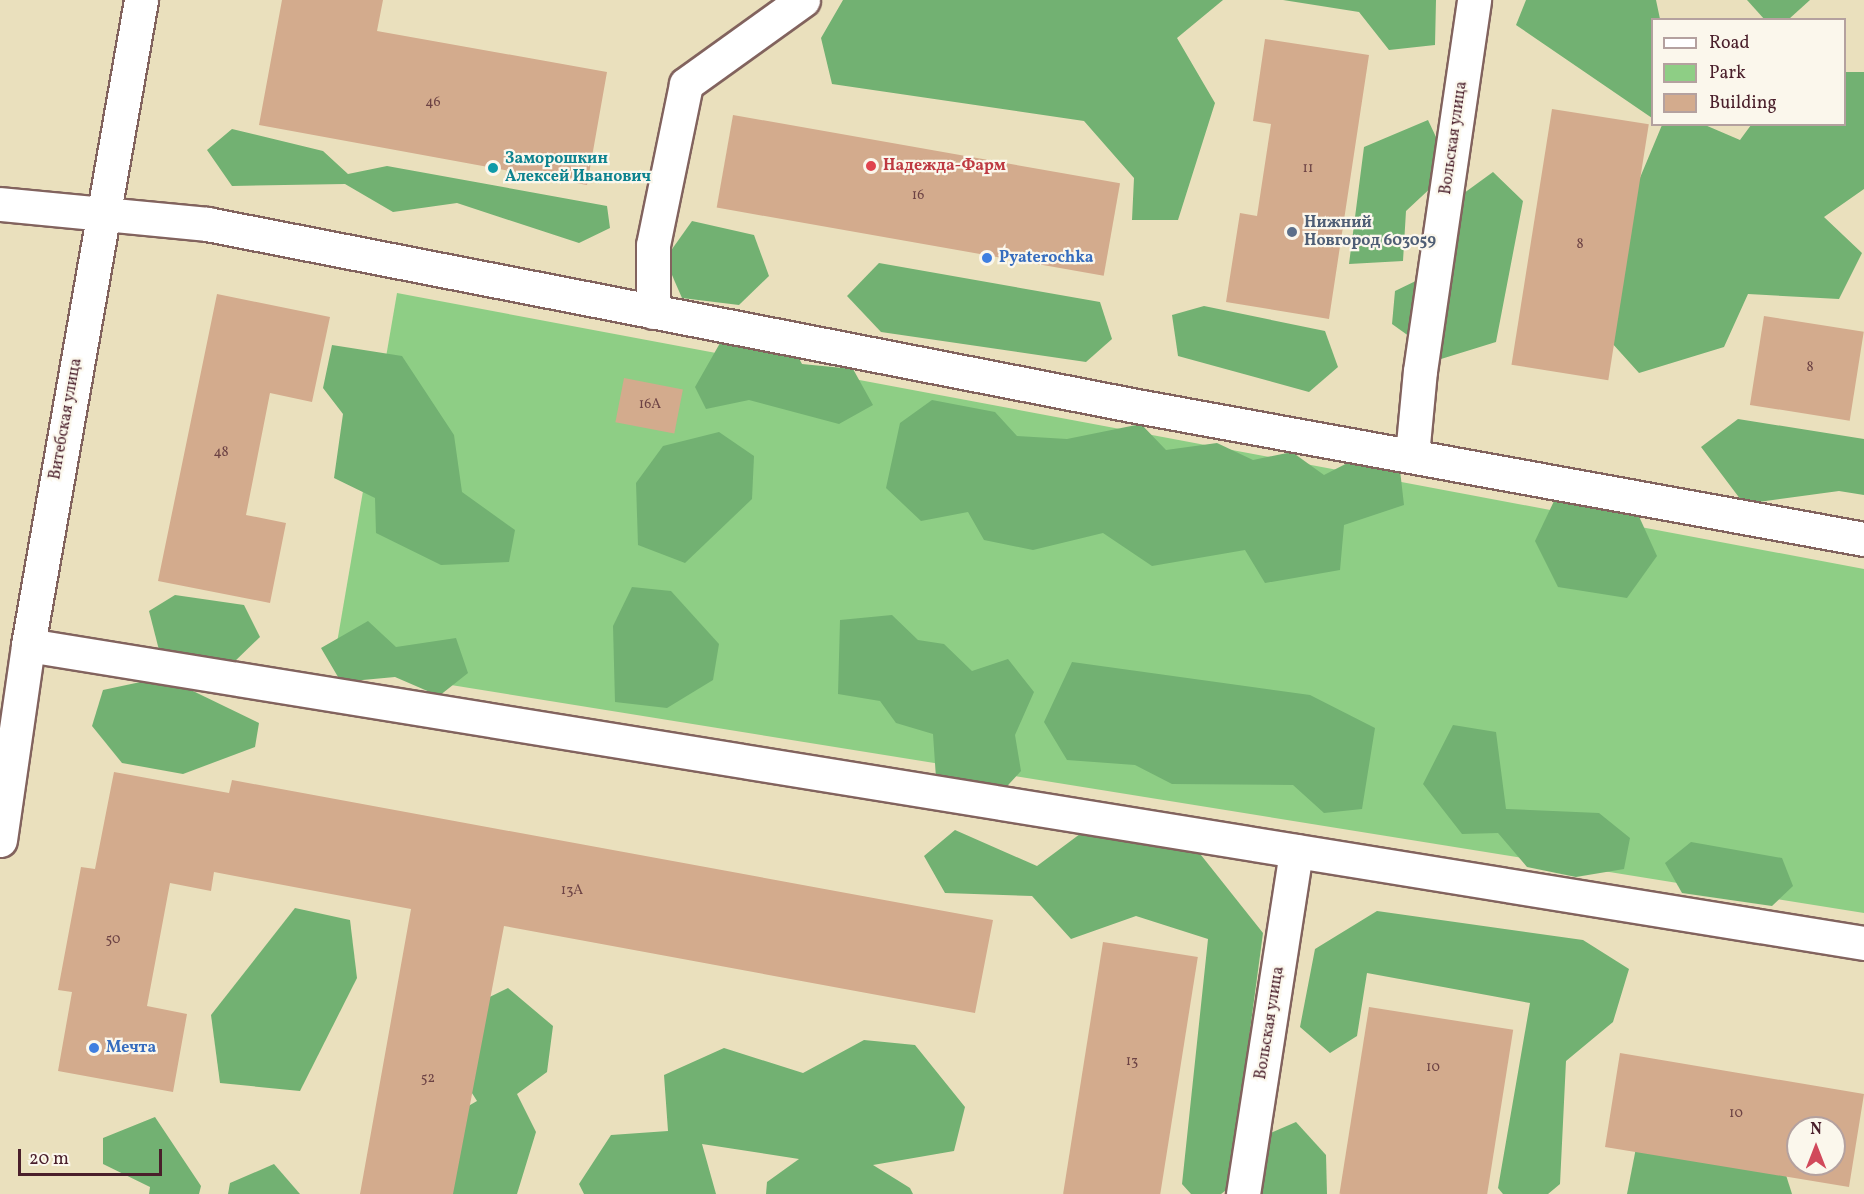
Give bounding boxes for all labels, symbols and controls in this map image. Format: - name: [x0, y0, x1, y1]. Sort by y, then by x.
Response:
- legend: [1651, 18, 1846, 126]
- text: Road: [1709, 31, 1750, 56]
- text: Park: [1709, 61, 1746, 86]
- street label: Вольская улица: [1437, 80, 1471, 196]
- text: Building: [1709, 91, 1777, 116]
- house number: 46: [425, 95, 441, 111]
- place label: Заморошкин Алексей Иванович: [505, 149, 651, 187]
- place label: Надежда-Фарм: [883, 156, 1006, 176]
- marker: Надежда-Фарм: [864, 159, 878, 173]
- marker: Заморошкин Алексей Иванович: [486, 161, 500, 175]
- house number: 11: [1303, 161, 1313, 177]
- house number: 16: [912, 188, 924, 204]
- place label: Нижний Новгород 603059: [1304, 213, 1436, 251]
- marker: Нижний Новгород 603059: [1285, 225, 1299, 239]
- house number: 8: [1576, 237, 1584, 253]
- place label: Pyaterochka: [999, 248, 1094, 268]
- marker: Pyaterochka: [980, 251, 994, 265]
- street label: Витебская улица: [46, 357, 86, 481]
- house number: 8: [1806, 360, 1814, 376]
- house number: 16А: [639, 397, 661, 413]
- house number: 48: [213, 445, 229, 461]
- house number: 13А: [561, 883, 583, 899]
- house number: 50: [106, 932, 120, 948]
- street label: Вольская улица: [1252, 965, 1288, 1081]
- place label: Мечта: [106, 1038, 156, 1058]
- marker: Мечта: [87, 1041, 101, 1055]
- house number: 13: [1126, 1054, 1138, 1070]
- house number: 10: [1426, 1060, 1440, 1076]
- house number: 52: [421, 1071, 435, 1087]
- house number: 10: [1729, 1106, 1743, 1122]
- north arrow: [1786, 1116, 1846, 1176]
- text: N: [1810, 1119, 1822, 1141]
- scale bar: [21, 1137, 165, 1175]
- text: 20 m: [29, 1147, 69, 1172]

